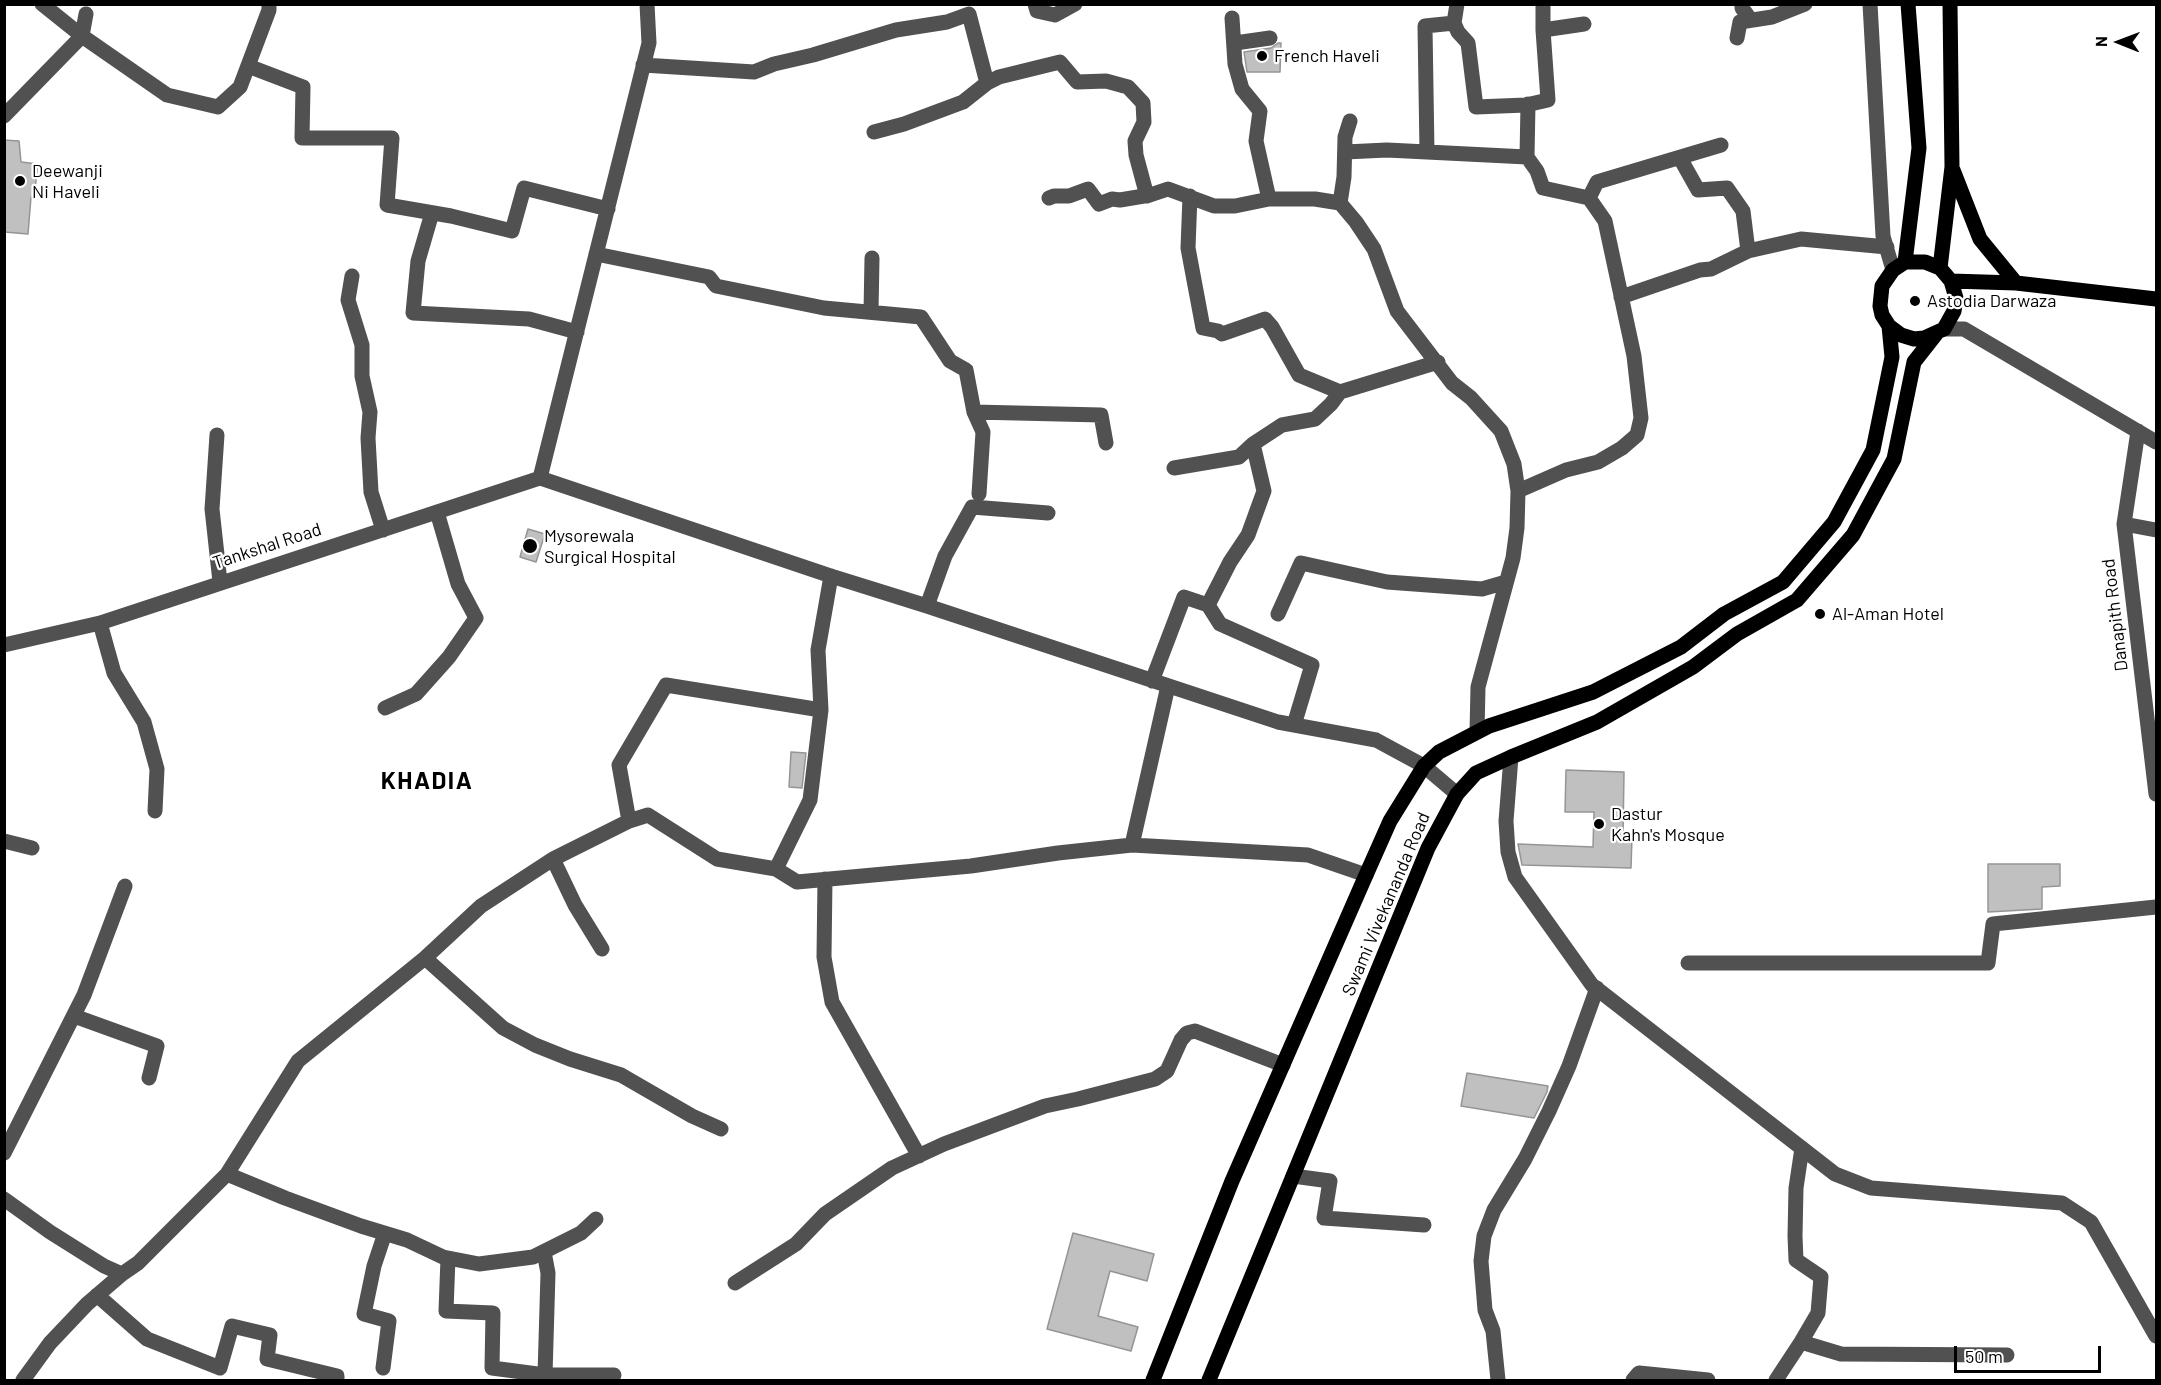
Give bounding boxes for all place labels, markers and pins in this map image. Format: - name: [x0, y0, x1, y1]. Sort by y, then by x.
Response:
- place label: French Haveli: [1274, 45, 1380, 67]
- marker: French Haveli: [1255, 49, 1269, 63]
- place label: Deewanji Ni Haveli: [32, 160, 103, 202]
- marker: Deewanji Ni Haveli: [13, 174, 27, 188]
- place label: Astodia Darwaza: [1927, 290, 2056, 312]
- marker: Astodia Darwaza: [1908, 294, 1922, 308]
- place label: Mysorewala Surgical Hospital: [544, 525, 676, 568]
- marker: Mysorewala Surgical Hospital: [521, 537, 539, 555]
- place label: Al-Aman Hotel: [1832, 603, 1944, 625]
- marker: Al-Aman Hotel: [1813, 607, 1827, 621]
- place label: Dastur Kahn's Mosque: [1611, 803, 1725, 846]
- marker: Dastur Kahn's Mosque: [1592, 817, 1606, 831]

